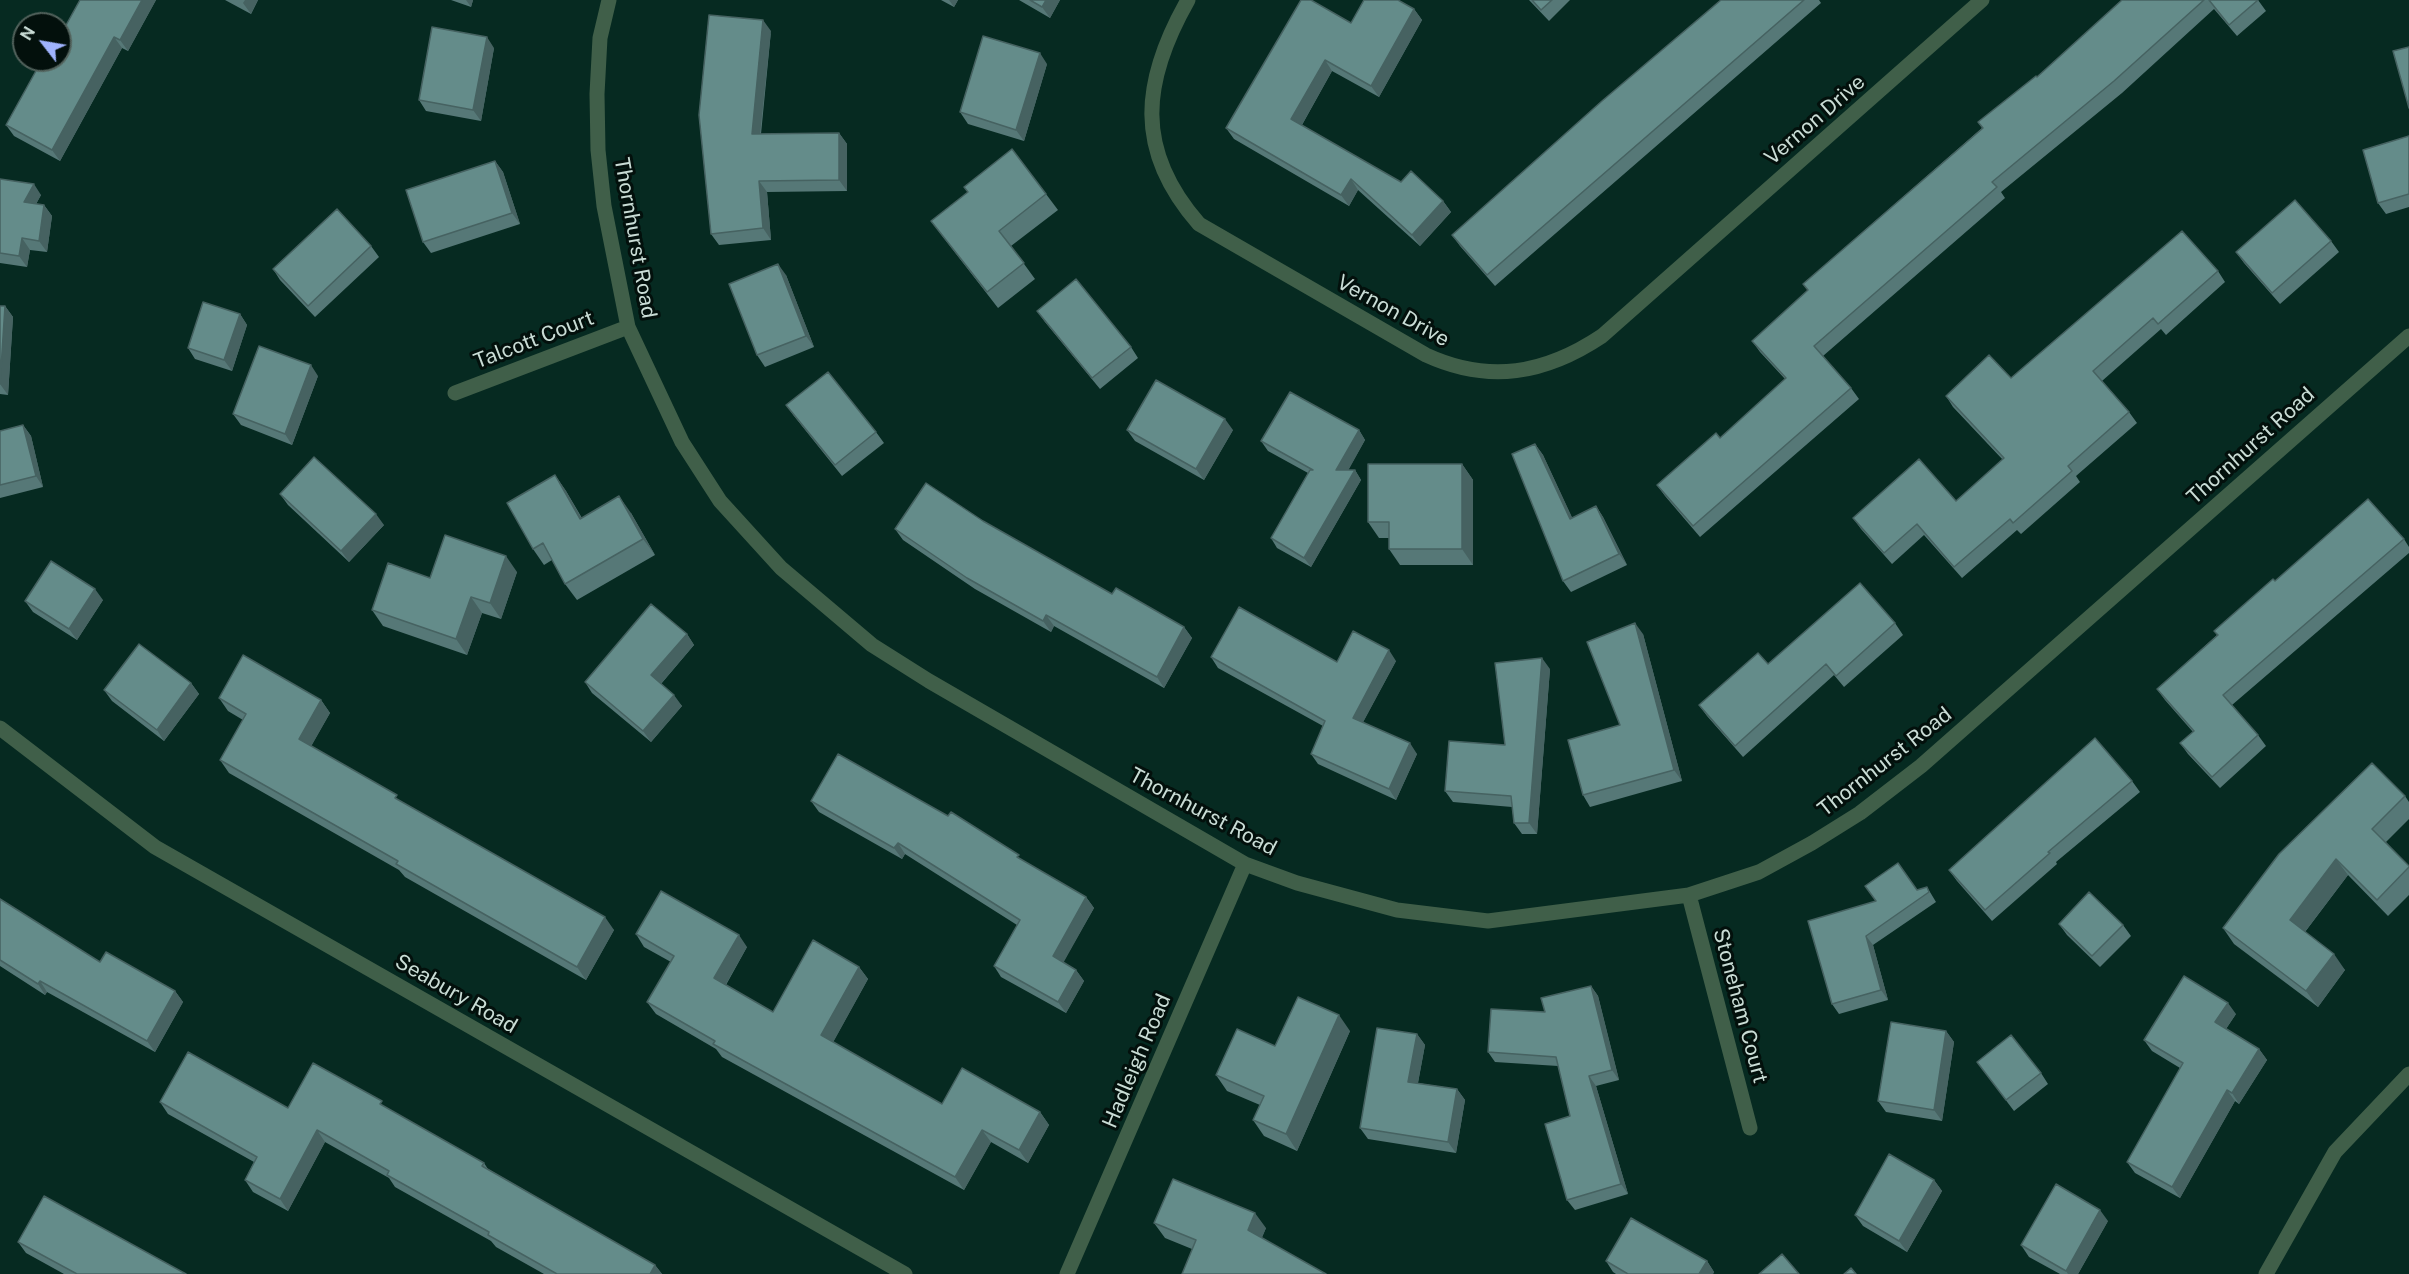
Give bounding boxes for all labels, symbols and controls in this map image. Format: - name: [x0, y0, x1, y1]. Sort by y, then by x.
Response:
- north arrow: [12, 12, 72, 72]
- text: N: [16, 23, 39, 44]
- street label: Vernon Drive: [1760, 70, 1870, 170]
- street label: Thornhurst Road: [608, 156, 662, 320]
- street label: Vernon Drive: [1332, 270, 1454, 352]
- street label: Talcott Court: [470, 306, 598, 374]
- street label: Thornhurst Road: [2182, 382, 2320, 510]
- street label: Thornhurst Road: [1813, 702, 1957, 822]
- street label: Thornhurst Road: [1125, 763, 1281, 861]
- street label: Stoneham Court: [1707, 926, 1773, 1086]
- street label: Seabury Road: [390, 949, 522, 1039]
- street label: Hadleigh Road: [1097, 990, 1177, 1132]

